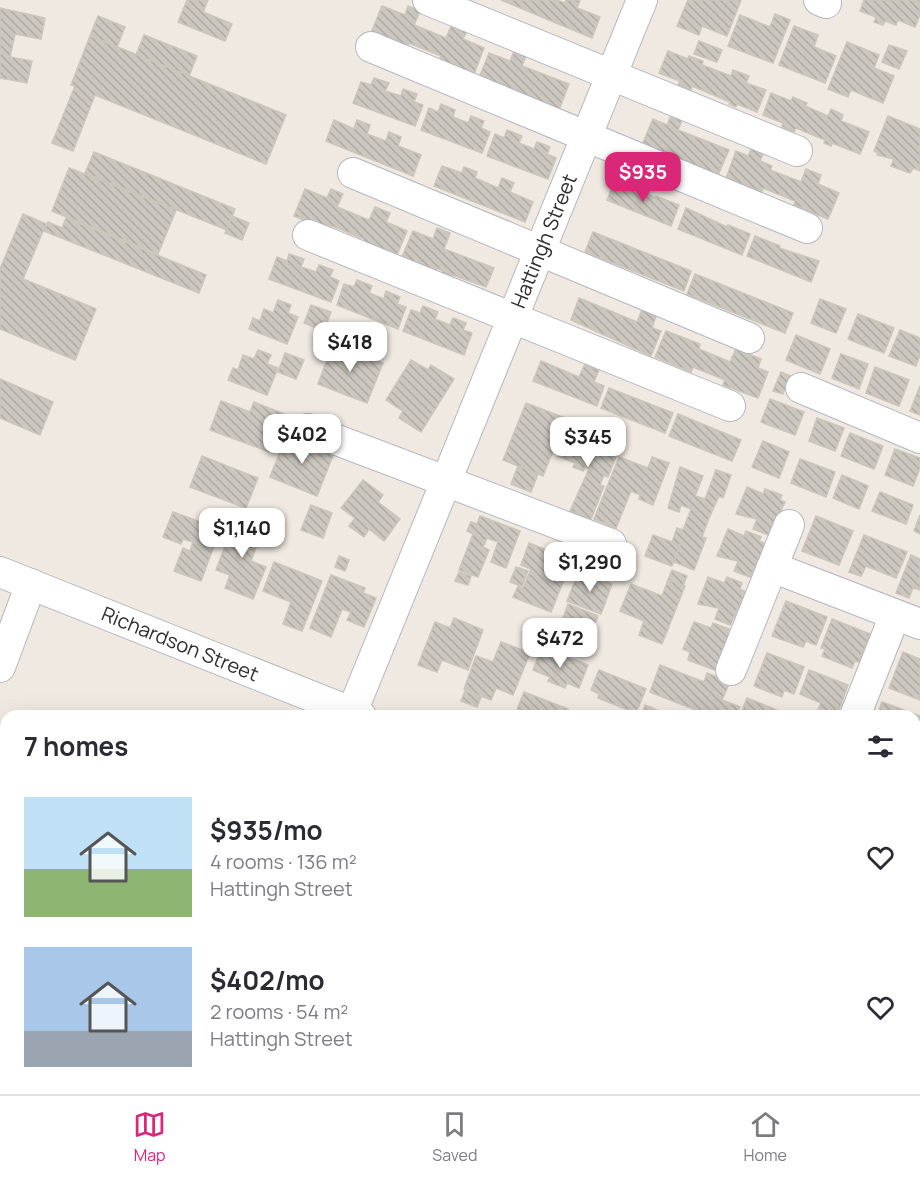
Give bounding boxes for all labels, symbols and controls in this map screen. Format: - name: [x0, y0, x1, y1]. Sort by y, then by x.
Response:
- pin: $935: [607, 152, 679, 203]
- text: $935: [619, 158, 667, 185]
- street label: Hattingh Street: [504, 170, 583, 312]
- pin: $418: [314, 322, 386, 373]
- text: $418: [327, 328, 373, 355]
- pin: $402: [266, 414, 338, 465]
- pin: $345: [552, 417, 624, 468]
- text: $402: [277, 420, 327, 447]
- text: $345: [564, 423, 612, 450]
- pin: $1,140: [193, 508, 291, 559]
- text: $1,140: [213, 514, 271, 541]
- pin: $1,290: [541, 542, 639, 593]
- text: $1,290: [558, 548, 622, 575]
- street label: Richardson Street: [98, 600, 263, 687]
- pin: $472: [524, 618, 596, 669]
- text: $472: [536, 624, 584, 651]
- text: 7 homes: [24, 728, 128, 764]
- icon: filters: [864, 730, 897, 763]
- text: $935/mo: [210, 812, 323, 848]
- icon: home: [72, 821, 144, 893]
- icon: heart: [864, 841, 897, 874]
- text: 4 rooms · 136 m²: [210, 848, 357, 875]
- text: Hattingh Street: [210, 875, 353, 902]
- text: $402/mo: [210, 962, 324, 998]
- icon: home: [72, 971, 144, 1043]
- icon: heart: [864, 991, 897, 1024]
- text: 2 rooms · 54 m²: [210, 998, 348, 1025]
- text: Hattingh Street: [210, 1025, 353, 1052]
- tab: Map: [133, 1108, 166, 1166]
- tab: Saved: [432, 1108, 477, 1166]
- tab: Home: [744, 1108, 787, 1166]

